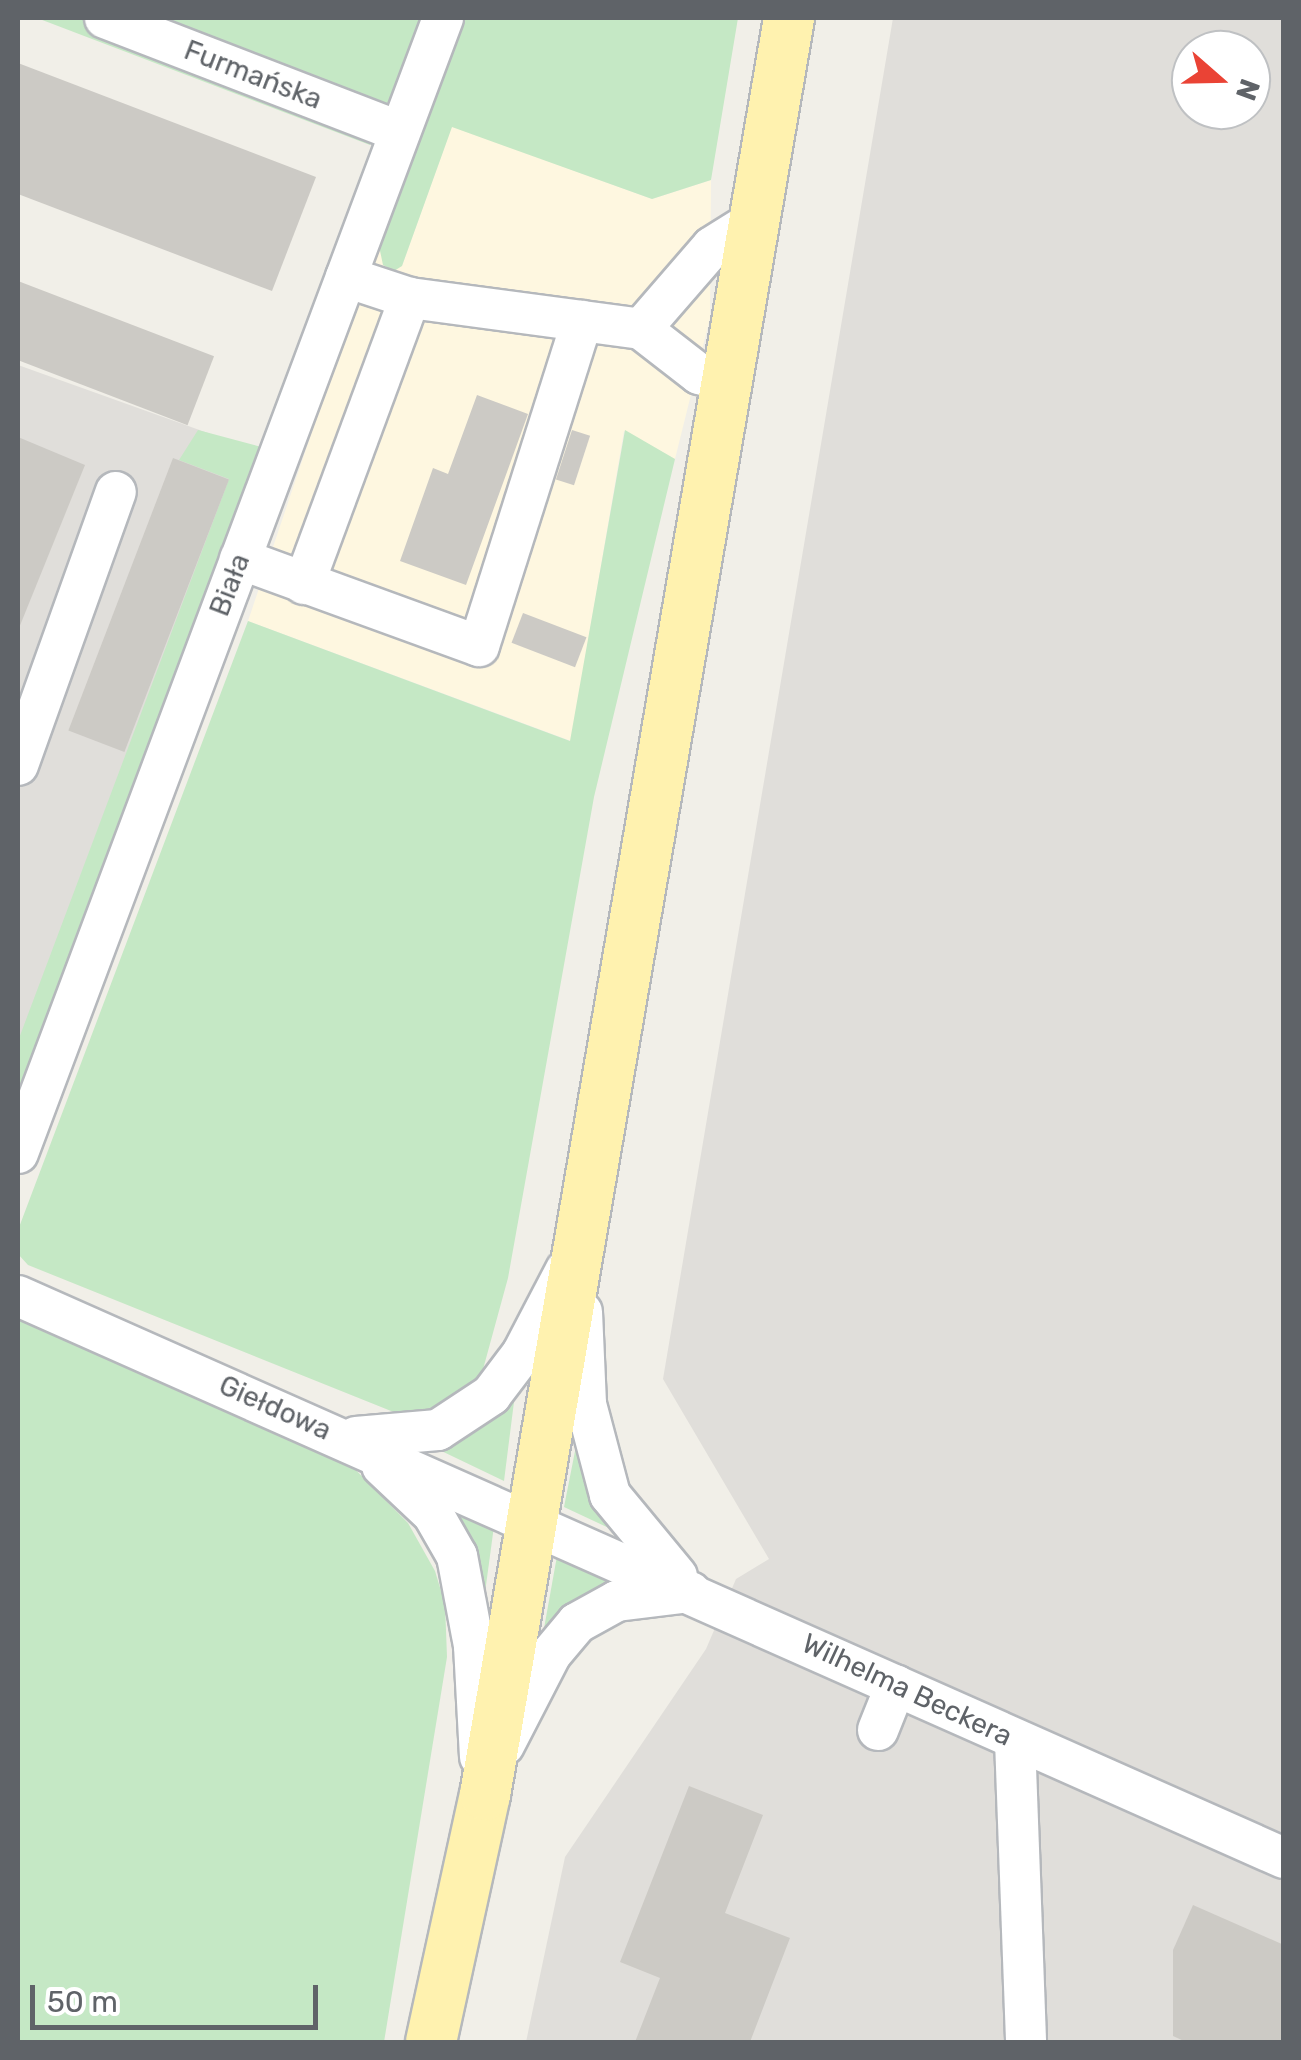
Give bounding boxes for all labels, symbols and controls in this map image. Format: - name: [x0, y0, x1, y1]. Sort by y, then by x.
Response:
- north arrow: [1171, 30, 1271, 130]
- street label: Furmańska: [179, 33, 327, 117]
- text: N: [1229, 75, 1267, 105]
- street label: Biała: [203, 549, 257, 621]
- street label: Giełdowa: [214, 1368, 336, 1448]
- street label: Wilhelma Beckera: [797, 1627, 1017, 1753]
- scale bar: [35, 1965, 322, 2027]
- text: 50 m: [47, 1984, 118, 2020]

